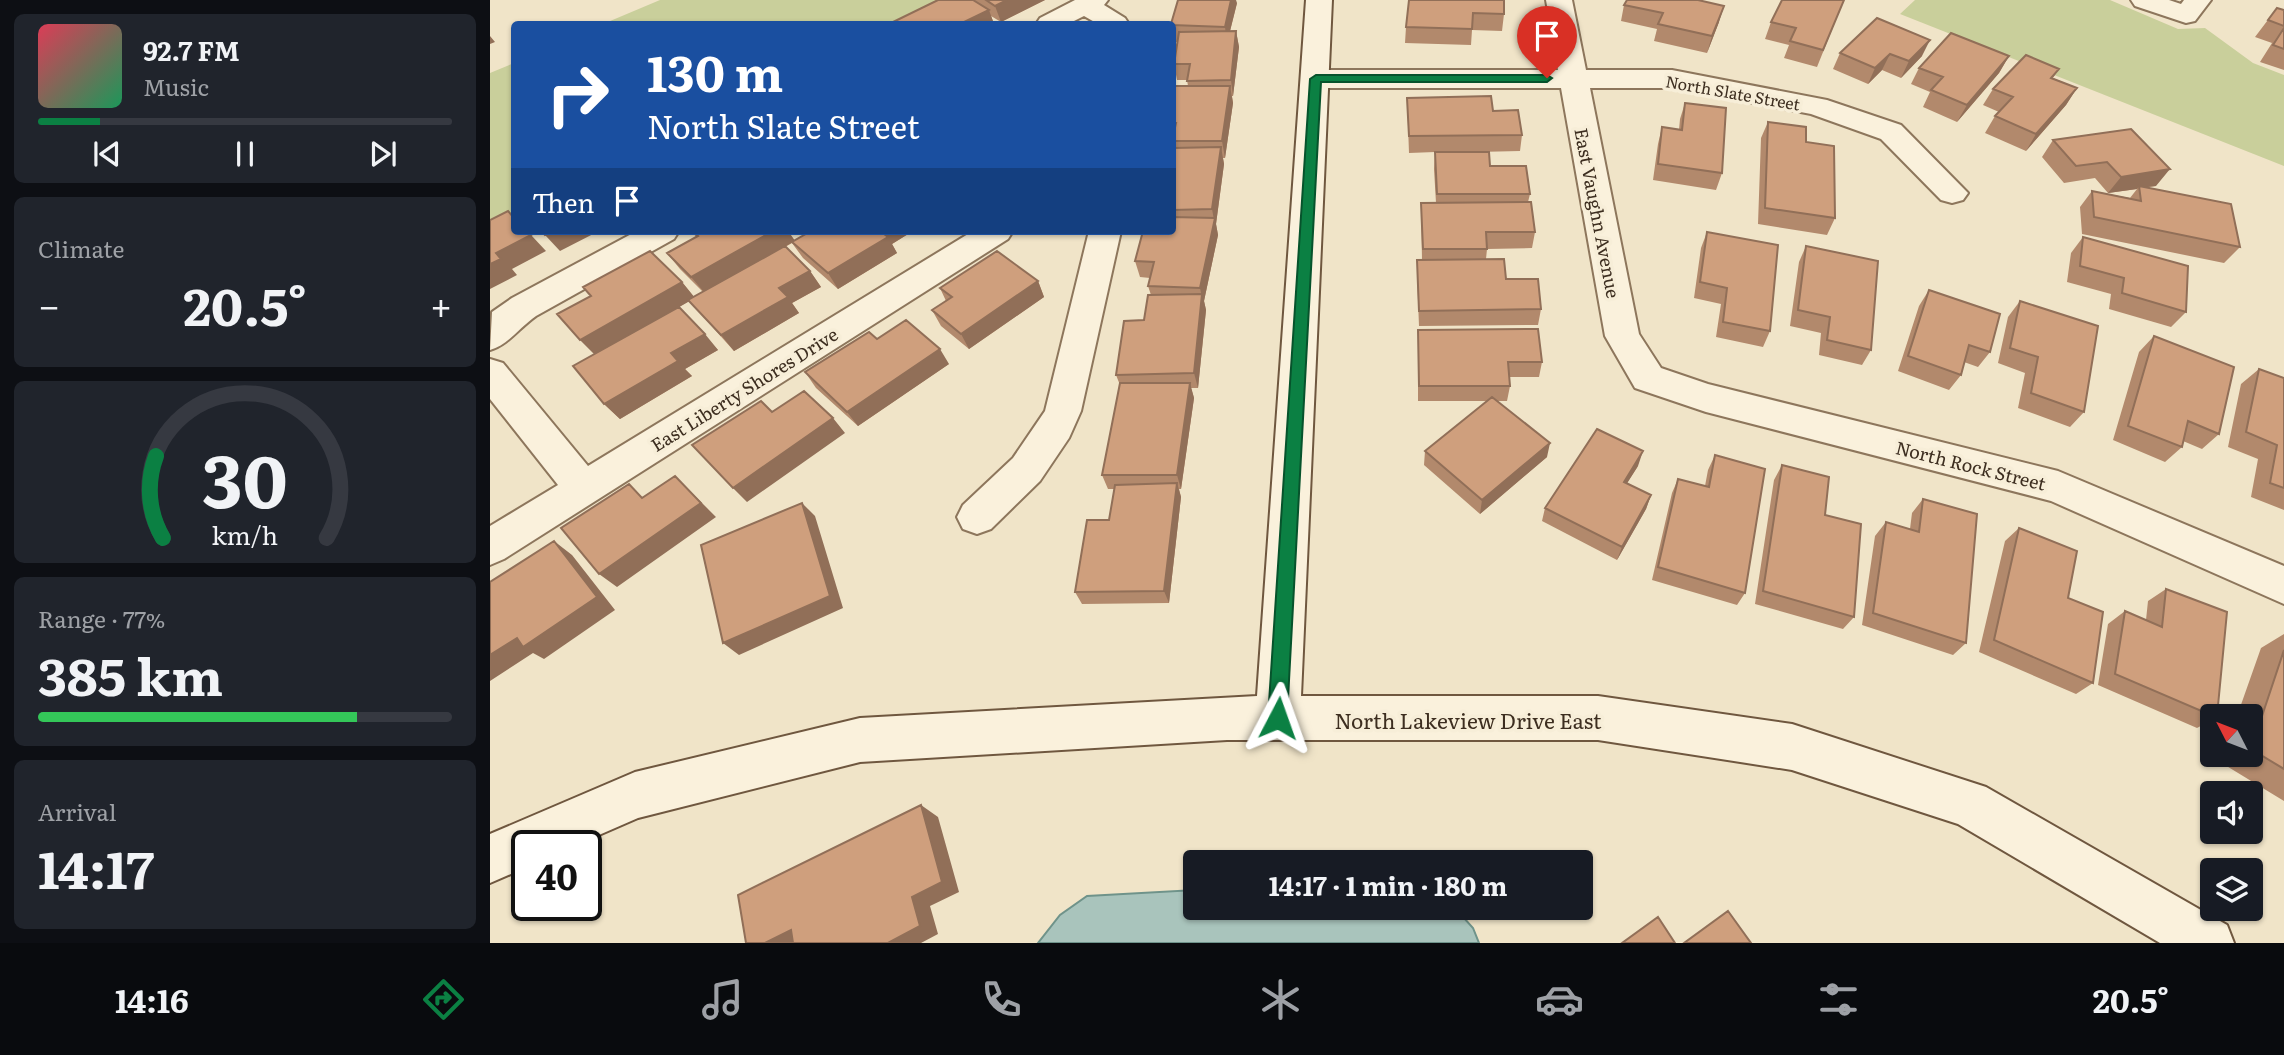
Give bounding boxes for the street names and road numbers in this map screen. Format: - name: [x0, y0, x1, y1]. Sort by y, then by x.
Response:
- street label: North Slate Street: [1664, 68, 1803, 116]
- street label: East Vaughn Avenue: [1568, 126, 1628, 300]
- street label: East Liberty Shores Drive: [645, 320, 843, 458]
- street label: North Rock Street: [1893, 433, 2050, 497]
- street label: North Lakeview Drive East: [1335, 704, 1602, 735]

